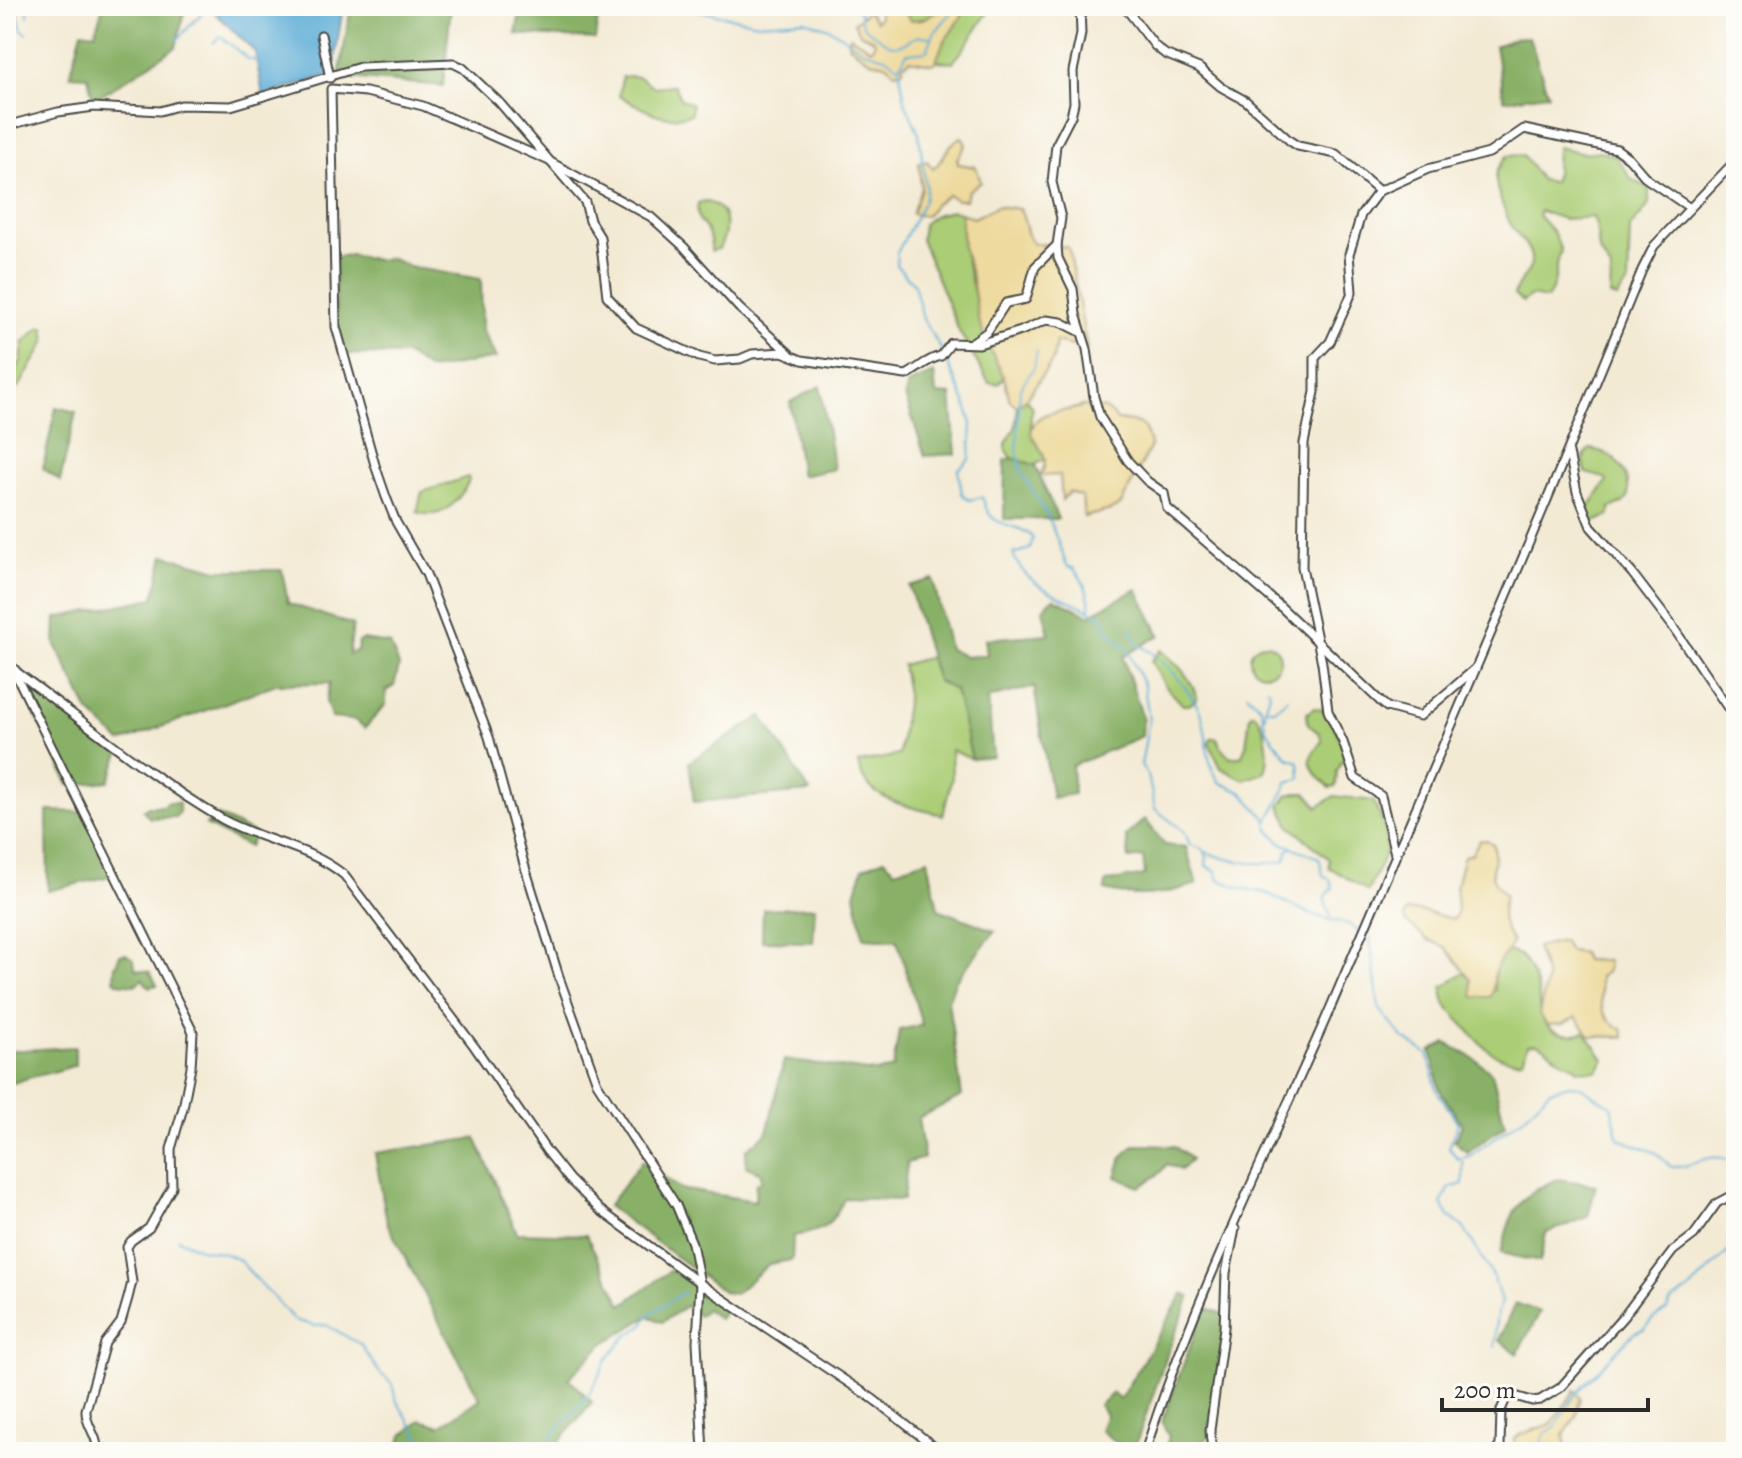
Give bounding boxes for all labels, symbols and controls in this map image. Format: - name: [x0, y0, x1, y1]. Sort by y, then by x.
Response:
- scale bar: [1442, 1362, 1648, 1412]
- text: 200 m: [1454, 1374, 1516, 1406]

